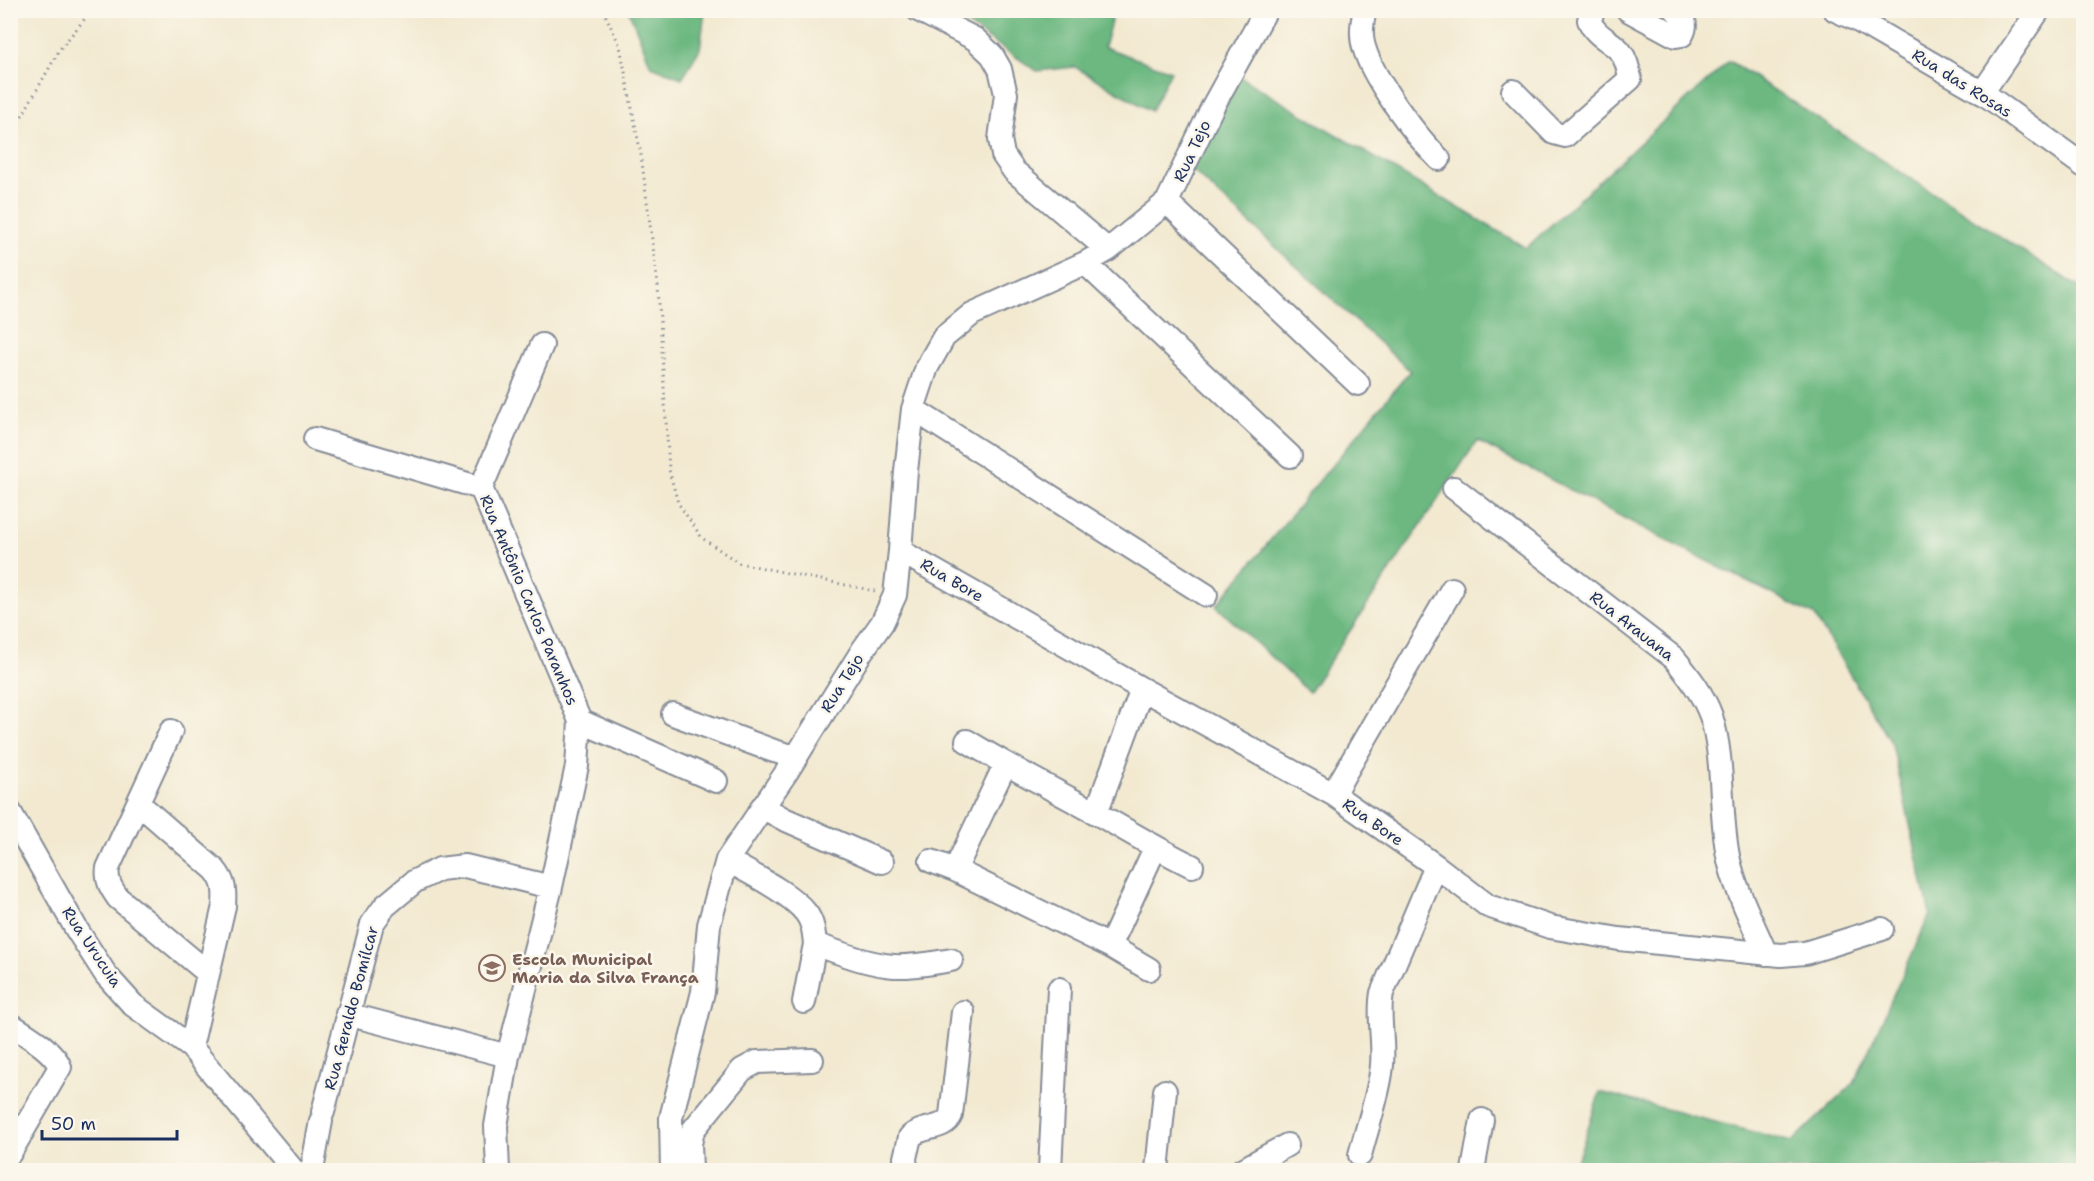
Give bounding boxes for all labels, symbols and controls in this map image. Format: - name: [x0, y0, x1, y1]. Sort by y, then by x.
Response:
- street label: Rua das Rosas: [1908, 44, 2016, 122]
- street label: Rua Tejo: [1169, 117, 1215, 185]
- street label: Rua Antônio Carlos Paranhos: [475, 491, 583, 709]
- street label: Rua Bore: [917, 553, 987, 607]
- street label: Rua Arauana: [1586, 586, 1679, 666]
- street label: Rua Tejo: [816, 650, 868, 716]
- street label: Rua Bore: [1338, 793, 1408, 851]
- street label: Rua Urucuia: [57, 903, 127, 991]
- street label: Rua Geraldo Bomílcar: [319, 924, 383, 1092]
- place label: Escola Municipal Maria da Silva França: [512, 949, 699, 988]
- school or university icon: Escola Municipal Maria da Silva França: [477, 953, 507, 983]
- scale bar: [42, 1103, 177, 1141]
- text: 50 m: [51, 1112, 96, 1136]

